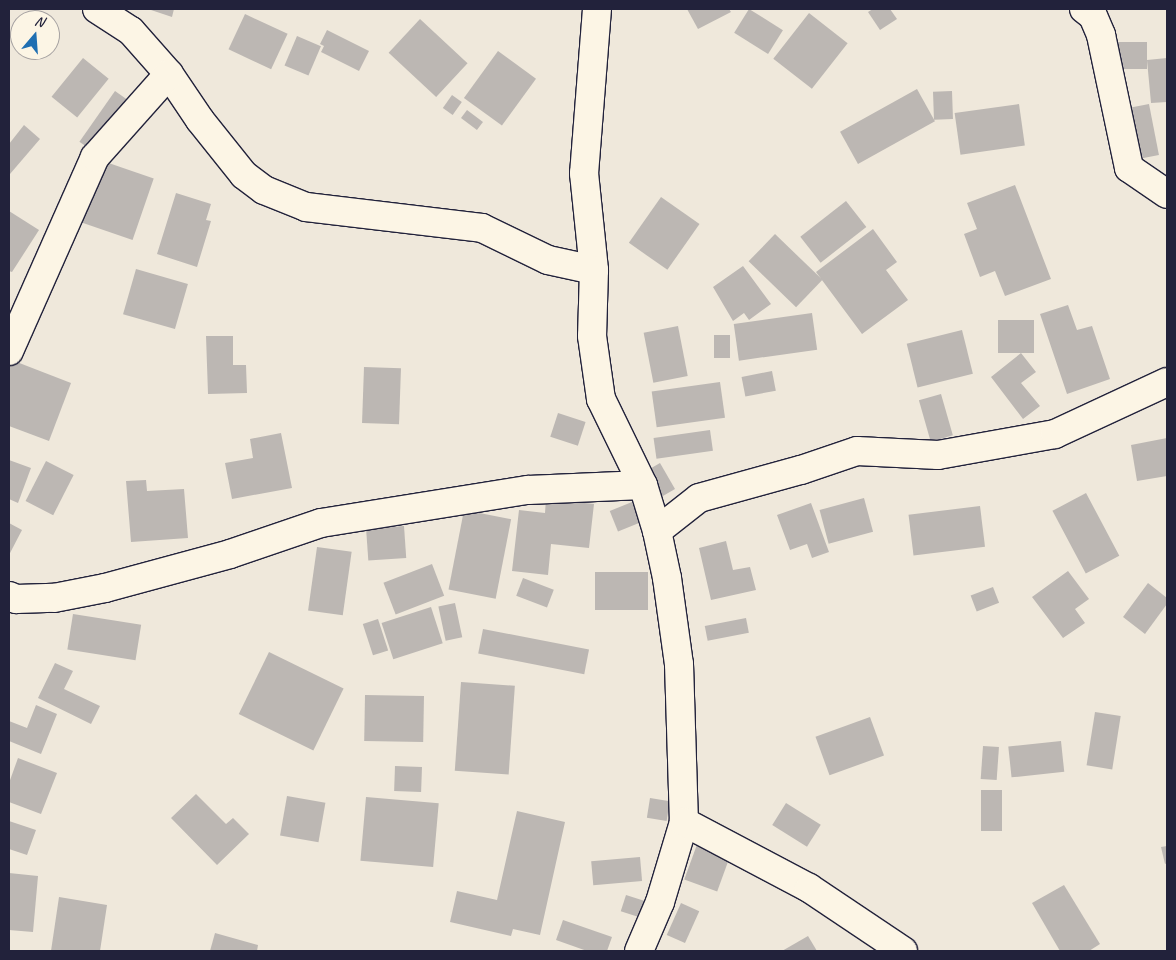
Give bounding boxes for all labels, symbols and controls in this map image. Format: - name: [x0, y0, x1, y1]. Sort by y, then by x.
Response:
- north arrow: [10, 10, 60, 60]
- text: N: [33, 12, 46, 31]

